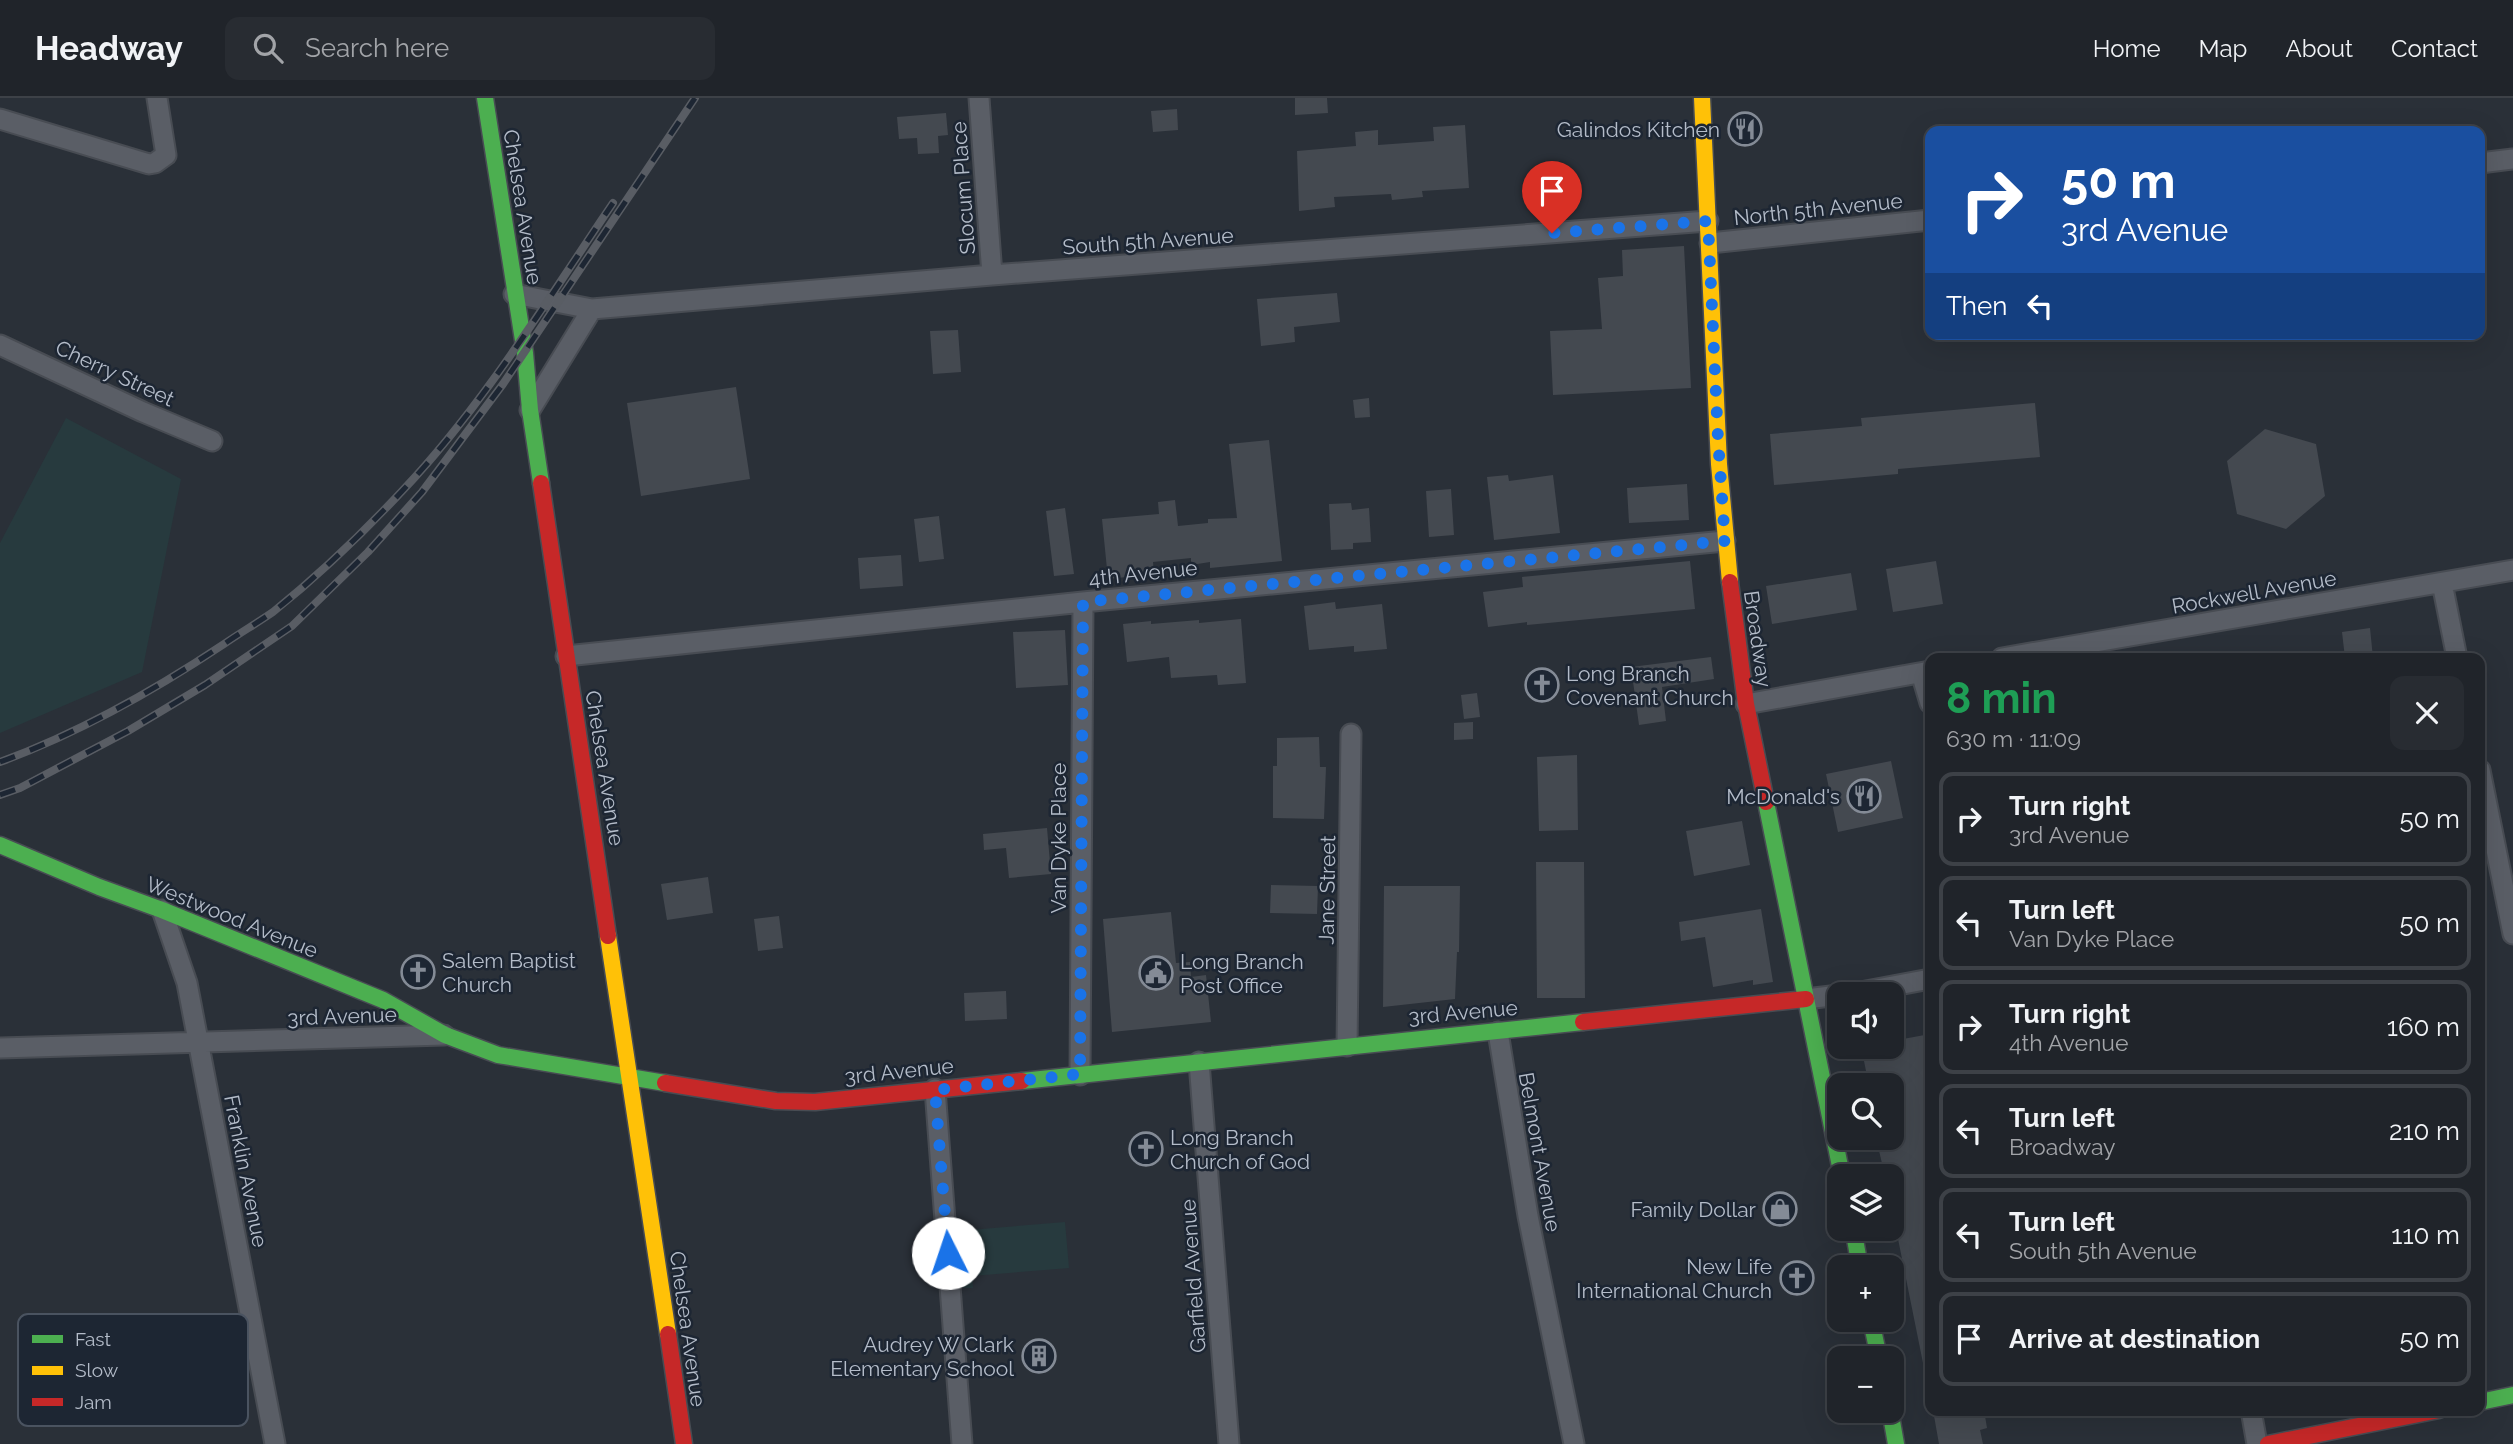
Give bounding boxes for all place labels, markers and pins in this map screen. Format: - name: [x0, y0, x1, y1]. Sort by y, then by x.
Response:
- restaurant icon: Galindos Kitchen: [1726, 110, 1764, 148]
- place label: Galindos Kitchen: [1557, 117, 1720, 142]
- pin: [1522, 161, 1582, 233]
- place label: Long Branch Covenant Church: [1566, 661, 1734, 710]
- church icon: Long Branch Covenant Church: [1523, 666, 1561, 704]
- restaurant icon: McDonald's: [1845, 777, 1883, 815]
- place label: McDonald's: [1726, 784, 1840, 809]
- place label: Salem Baptist Church: [442, 948, 576, 997]
- place label: Long Branch Post Office: [1180, 949, 1304, 998]
- church icon: Salem Baptist Church: [399, 953, 437, 991]
- public building icon: Long Branch Post Office: [1137, 954, 1175, 992]
- place label: Long Branch Church of God: [1170, 1125, 1310, 1174]
- church icon: Long Branch Church of God: [1127, 1130, 1165, 1168]
- shop icon: Family Dollar: [1761, 1190, 1799, 1228]
- place label: Family Dollar: [1630, 1197, 1757, 1222]
- place label: New Life International Church: [1576, 1254, 1772, 1303]
- church icon: New Life International Church: [1778, 1259, 1816, 1297]
- place label: Audrey W Clark Elementary School: [830, 1332, 1014, 1381]
- building icon: Audrey W Clark Elementary School: [1020, 1337, 1058, 1375]

